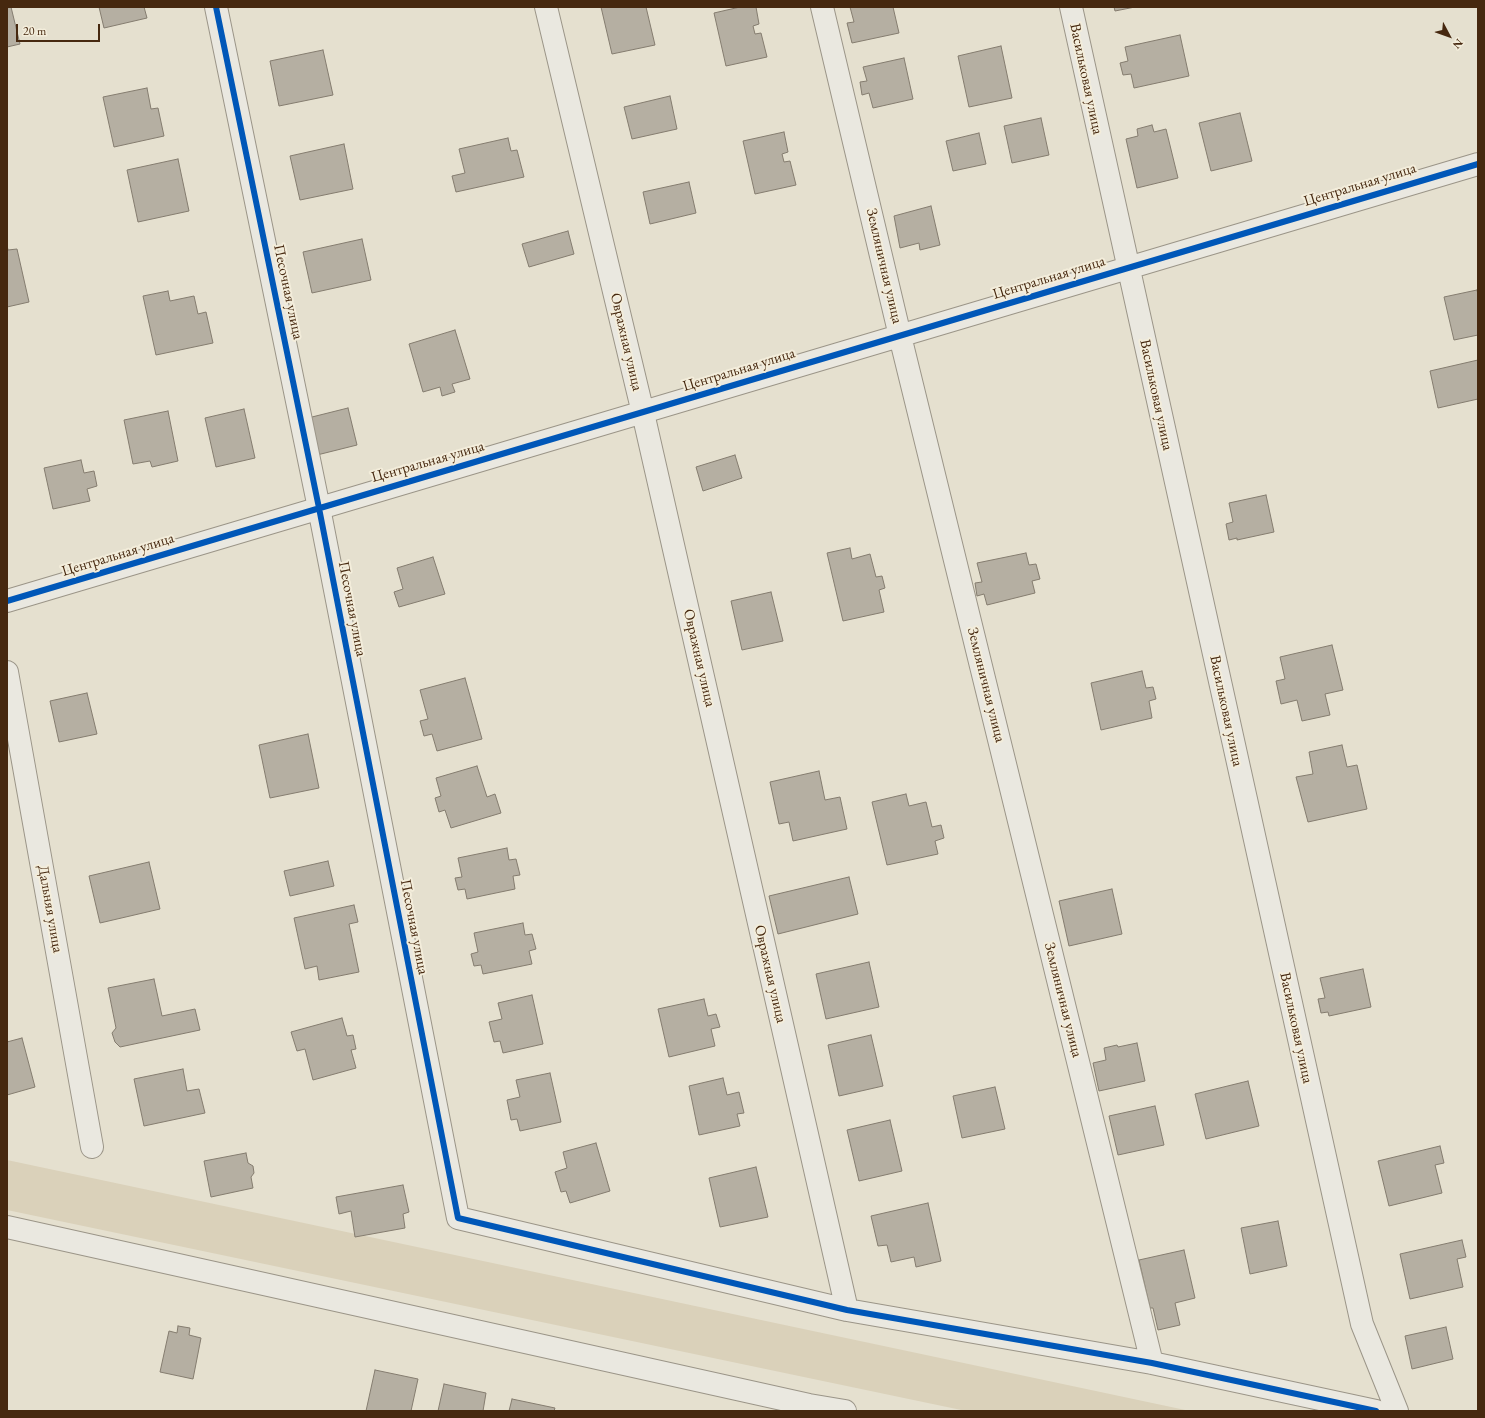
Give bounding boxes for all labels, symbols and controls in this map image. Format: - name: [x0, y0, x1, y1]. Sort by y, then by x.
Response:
- scale bar: [18, 16, 102, 42]
- north arrow: [1429, 16, 1469, 56]
- street label: Васильковая улица: [1065, 22, 1107, 136]
- text: 20 m: [23, 23, 46, 39]
- text: N: [1450, 36, 1466, 52]
- street label: Центральная улица: [1302, 159, 1418, 211]
- street label: Земляничная улица: [862, 207, 906, 325]
- street label: Песочная улица: [269, 243, 307, 341]
- street label: Центральная улица: [991, 252, 1107, 304]
- street label: Овражная улица: [606, 291, 646, 393]
- street label: Васильковая улица: [1135, 338, 1177, 452]
- street label: Центральная улица: [681, 344, 797, 396]
- street label: Центральная улица: [370, 437, 486, 487]
- street label: Центральная улица: [60, 529, 176, 581]
- street label: Песочная улица: [334, 560, 370, 658]
- street label: Овражная улица: [679, 607, 719, 709]
- street label: Земляничная улица: [963, 626, 1009, 744]
- street label: Васильковая улица: [1205, 654, 1247, 768]
- street label: Дальняя улица: [33, 864, 67, 954]
- street label: Песочная улица: [396, 878, 432, 976]
- street label: Овражная улица: [750, 923, 790, 1025]
- street label: Земляничная улица: [1040, 941, 1086, 1059]
- street label: Васильковая улица: [1275, 971, 1317, 1085]

